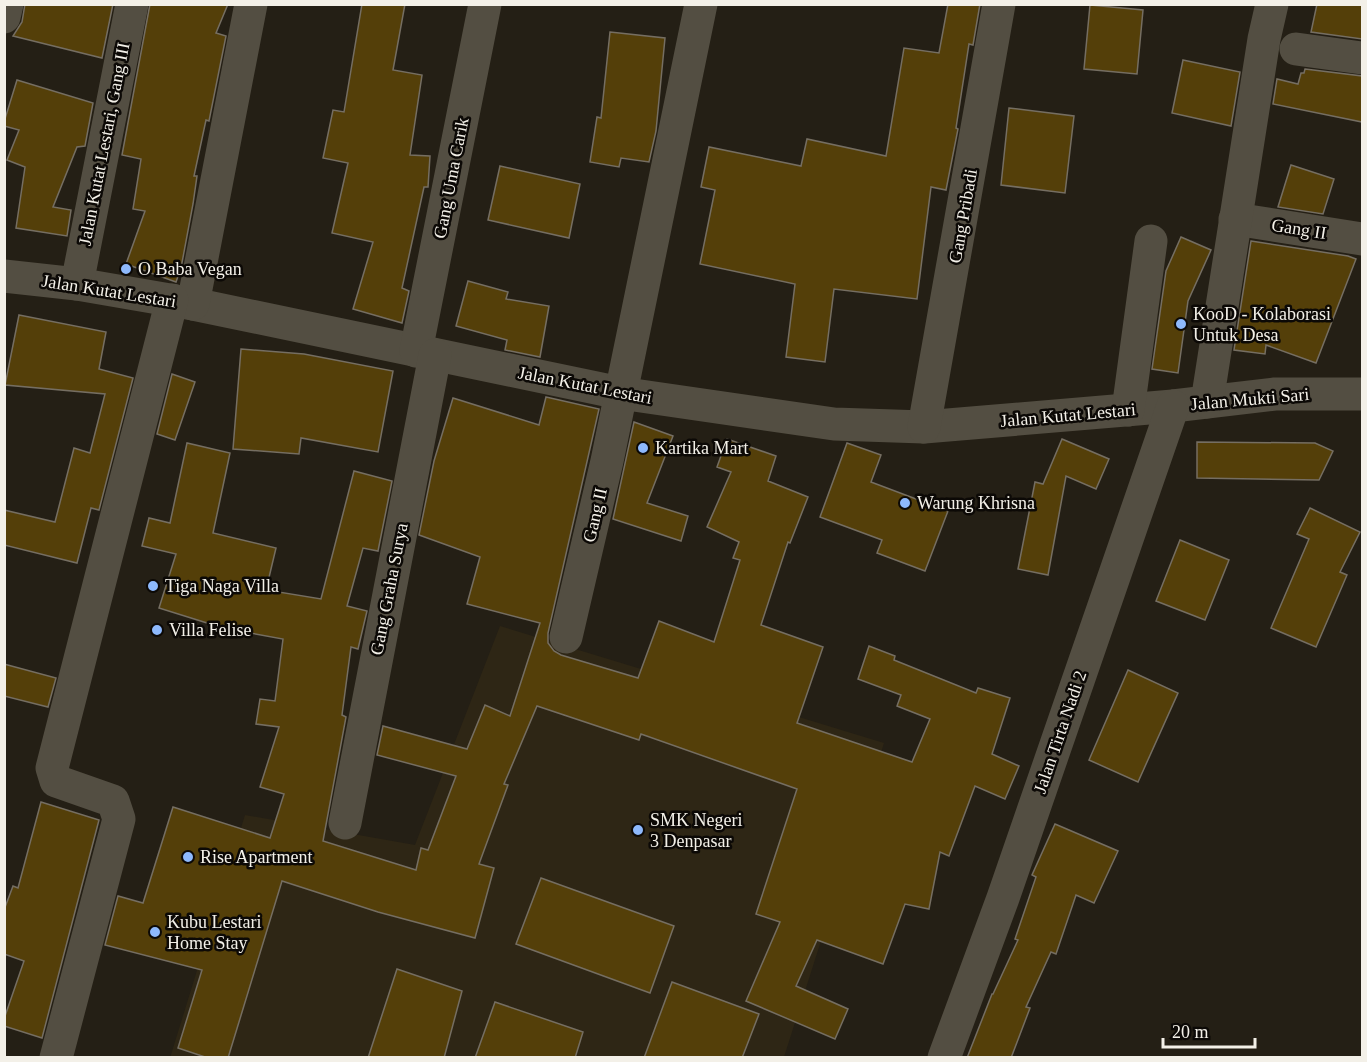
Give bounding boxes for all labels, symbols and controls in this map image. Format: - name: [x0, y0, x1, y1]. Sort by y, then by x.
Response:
- street label: Jalan Kutat Lestari, Gang III: [74, 41, 134, 247]
- street label: Gang Uma Carik: [429, 116, 473, 240]
- street label: Gang Pribadi: [945, 167, 981, 265]
- street label: Gang II: [1270, 215, 1328, 243]
- place label: O Baba Vegan: [138, 259, 242, 279]
- marker: O Baba Vegan: [119, 262, 133, 276]
- street label: Jalan Kutat Lestari: [40, 270, 178, 312]
- place label: KooD - Kolaborasi Untuk Desa: [1193, 304, 1331, 345]
- marker: KooD - Kolaborasi Untuk Desa: [1174, 317, 1188, 331]
- street label: Jalan Kutat Lestari: [516, 362, 654, 408]
- street label: Jalan Mukti Sari: [1190, 384, 1310, 414]
- street label: Jalan Kutat Lestari: [999, 399, 1137, 431]
- place label: Kartika Mart: [655, 438, 748, 458]
- marker: Kartika Mart: [636, 441, 650, 455]
- street label: Gang II: [579, 486, 611, 544]
- place label: Warung Khrisna: [917, 493, 1035, 513]
- marker: Warung Khrisna: [898, 496, 912, 510]
- street label: Gang Graha Surya: [366, 521, 412, 657]
- place label: Tiga Naga Villa: [165, 576, 279, 596]
- marker: Tiga Naga Villa: [146, 579, 160, 593]
- place label: Villa Felise: [169, 620, 251, 640]
- marker: Villa Felise: [150, 623, 164, 637]
- street label: Jalan Tirta Nadi 2: [1030, 668, 1090, 796]
- place label: SMK Negeri 3 Denpasar: [650, 810, 743, 851]
- marker: SMK Negeri 3 Denpasar: [631, 823, 645, 837]
- place label: Rise Apartment: [200, 847, 312, 867]
- marker: Rise Apartment: [181, 850, 195, 864]
- place label: Kubu Lestari Home Stay: [167, 912, 261, 953]
- marker: Kubu Lestari Home Stay: [148, 925, 162, 939]
- scale bar: [1163, 1011, 1254, 1049]
- text: 20 m: [1172, 1022, 1209, 1042]

